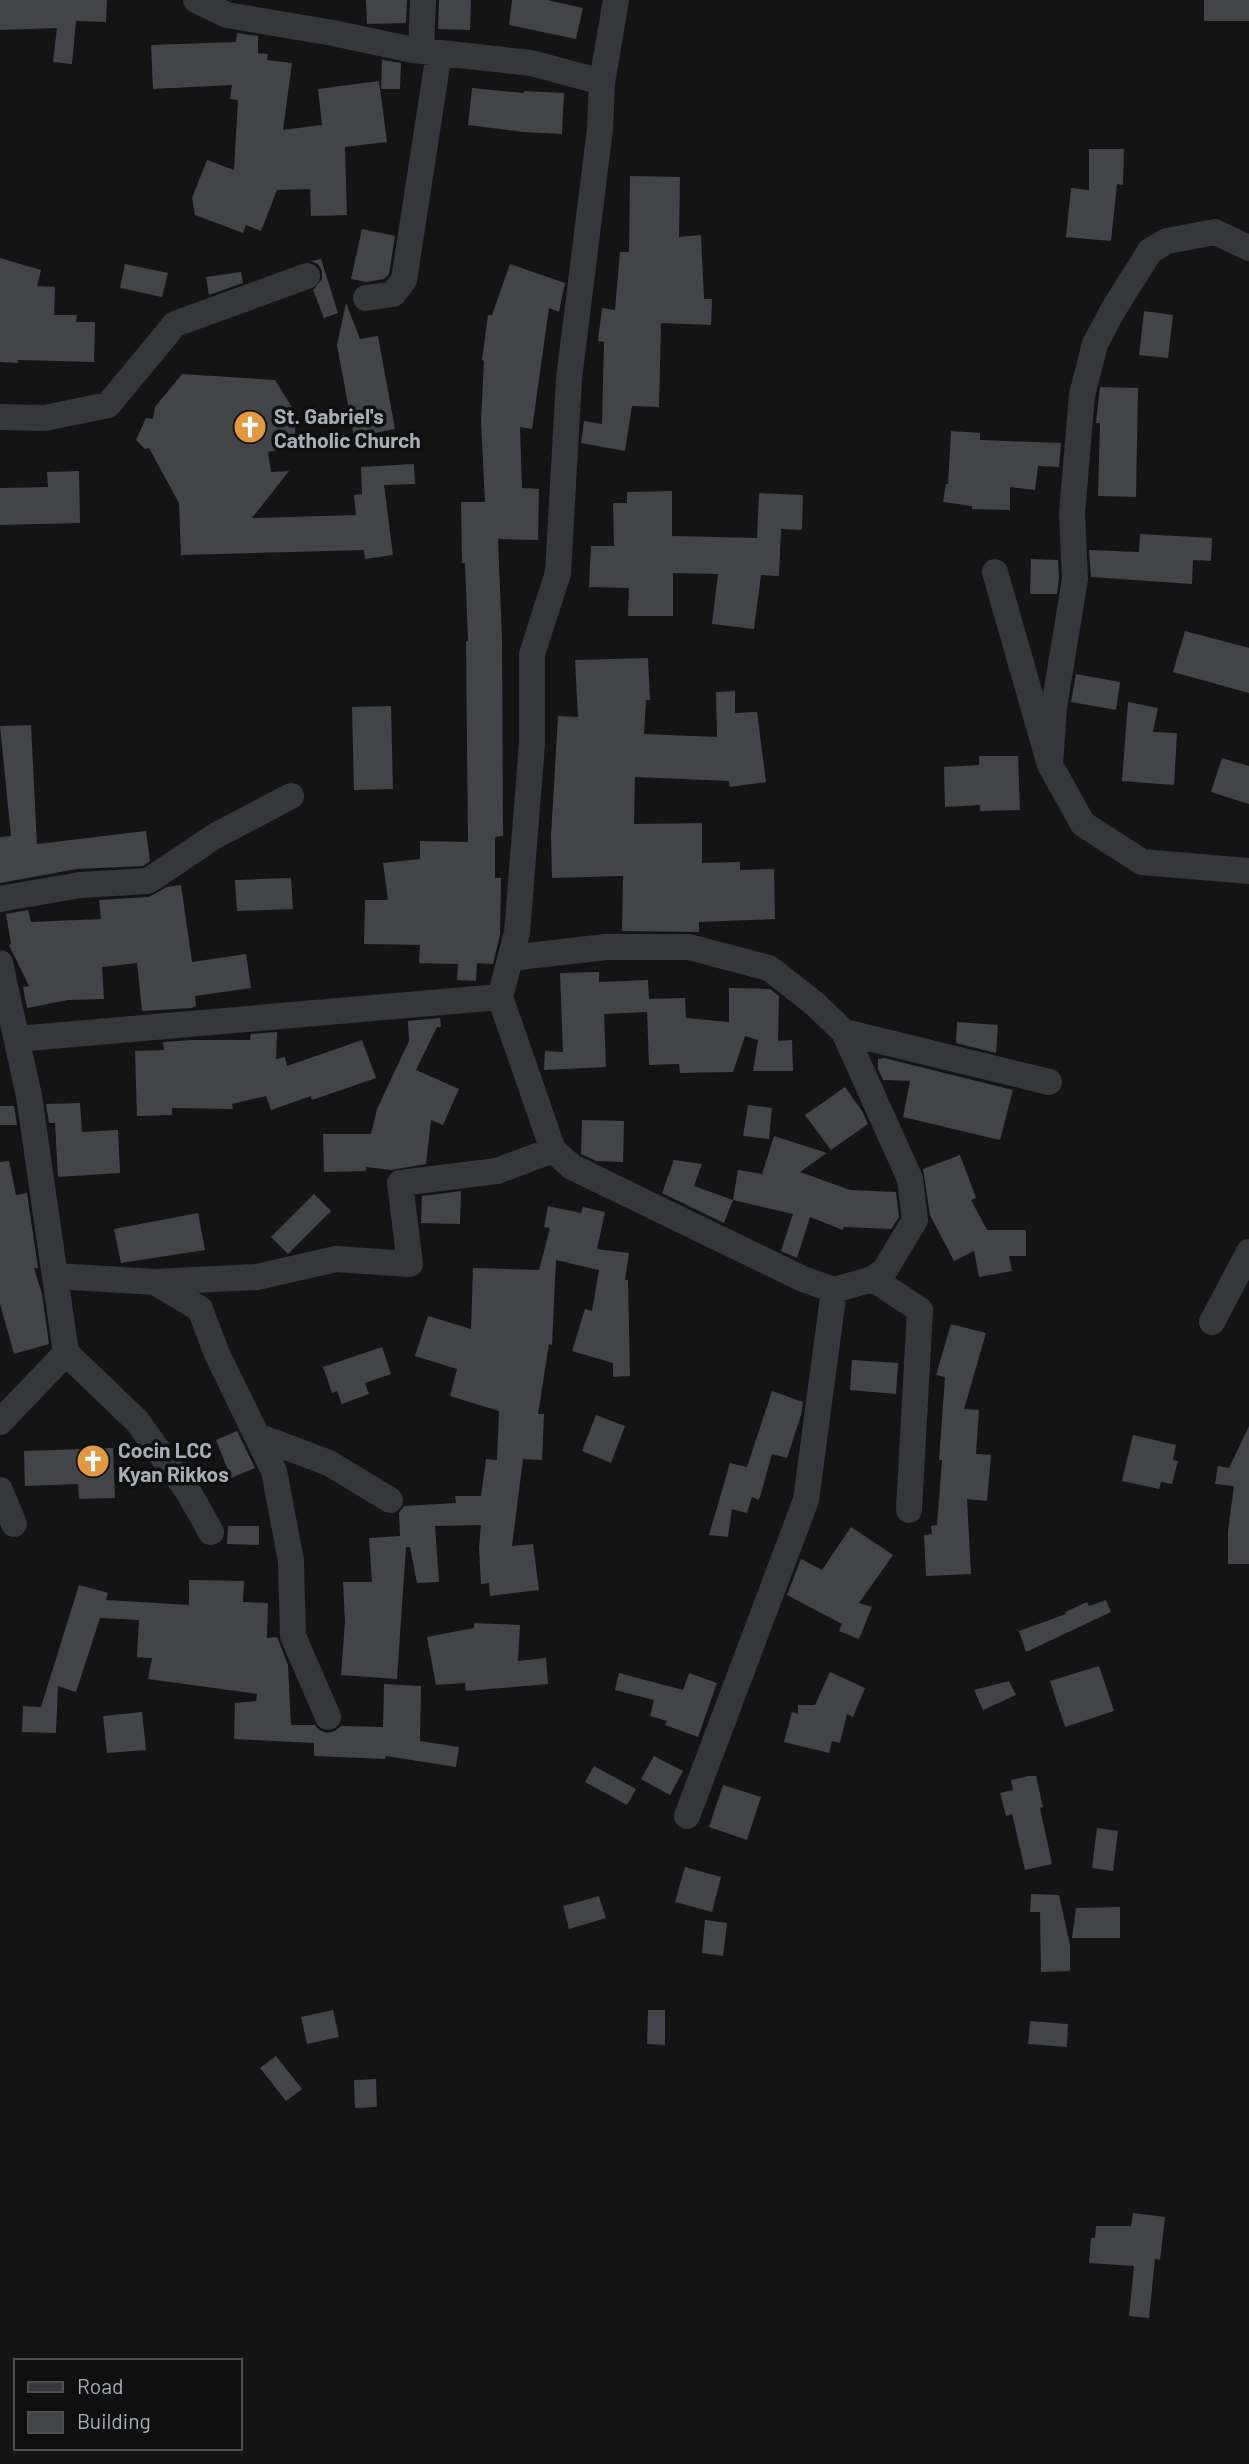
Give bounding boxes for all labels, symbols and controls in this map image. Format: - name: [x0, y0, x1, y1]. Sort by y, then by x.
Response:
- place label: St. Gabriel's Catholic Church: [274, 403, 421, 452]
- church icon: St. Gabriel's Catholic Church: [231, 408, 269, 446]
- place label: Cocin LCC Kyan Rikkos: [118, 1437, 229, 1486]
- church icon: Cocin LCC Kyan Rikkos: [74, 1442, 112, 1480]
- legend: [14, 2359, 242, 2450]
- text: Road: [77, 2373, 123, 2398]
- text: Building: [77, 2408, 151, 2433]

